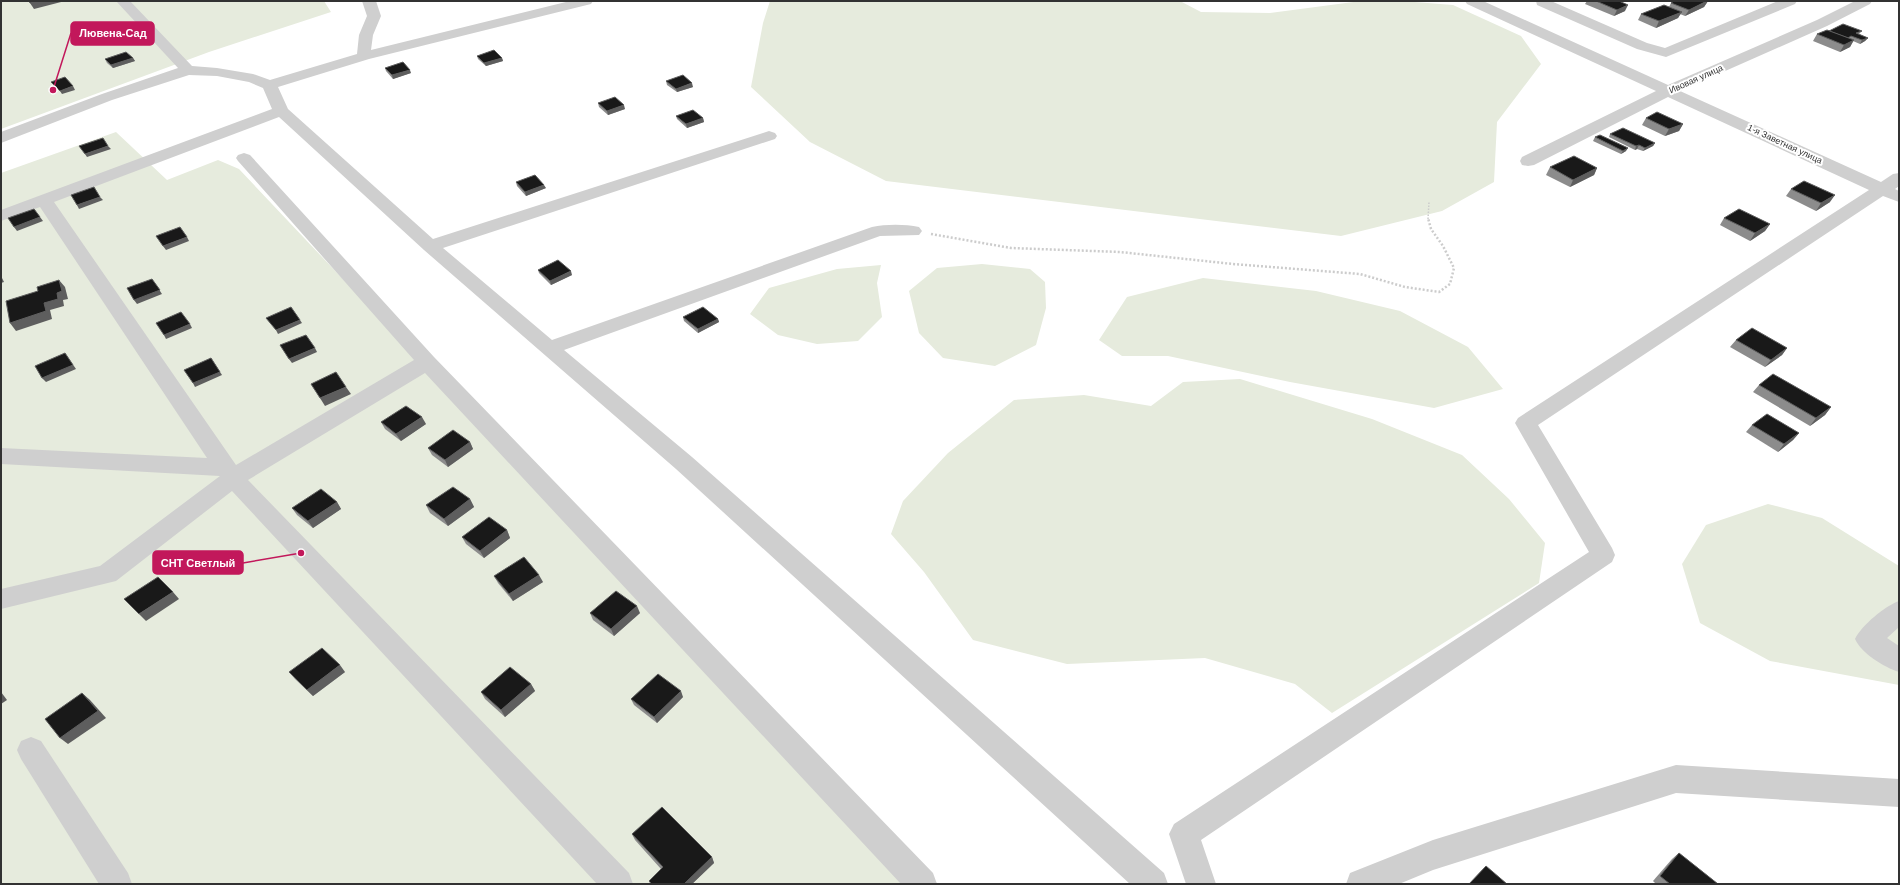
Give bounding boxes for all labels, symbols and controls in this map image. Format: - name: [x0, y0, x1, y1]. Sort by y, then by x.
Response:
- callout: Лювена-Сад: [71, 22, 154, 45]
- text: Лювена-Сад: [79, 27, 147, 39]
- street label: Ивовая улица: [1667, 63, 1725, 95]
- street label: 1-я Заветная улица: [1746, 122, 1824, 166]
- callout: СНТ Светлый: [153, 551, 243, 574]
- text: СНТ Светлый: [161, 557, 235, 569]

